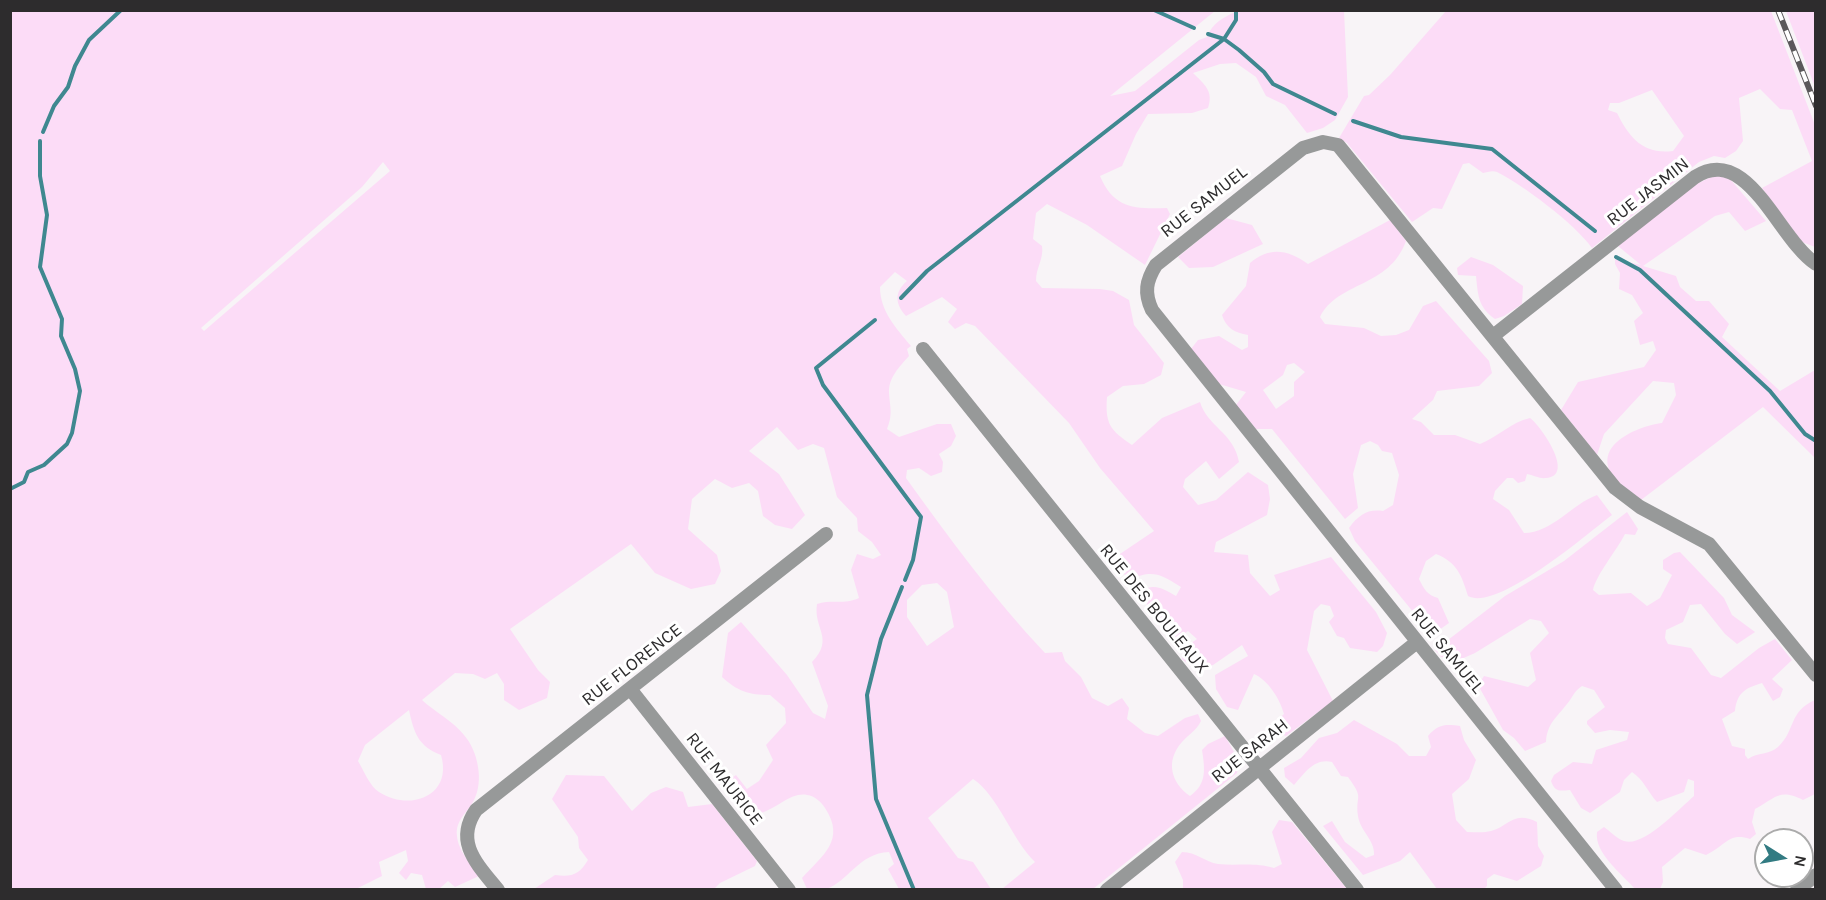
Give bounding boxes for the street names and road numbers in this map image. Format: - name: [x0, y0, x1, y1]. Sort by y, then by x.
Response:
- street label: RUE JASMIN: [1603, 153, 1693, 231]
- street label: RUE SAMUEL: [1156, 161, 1252, 243]
- street label: RUE DES BOULEAUX: [1095, 540, 1213, 678]
- street label: RUE SAMUEL: [1406, 604, 1488, 698]
- street label: RUE FLORENCE: [578, 619, 686, 711]
- street label: RUE SARAH: [1207, 714, 1293, 788]
- street label: RUE MAURICE: [681, 728, 767, 830]

